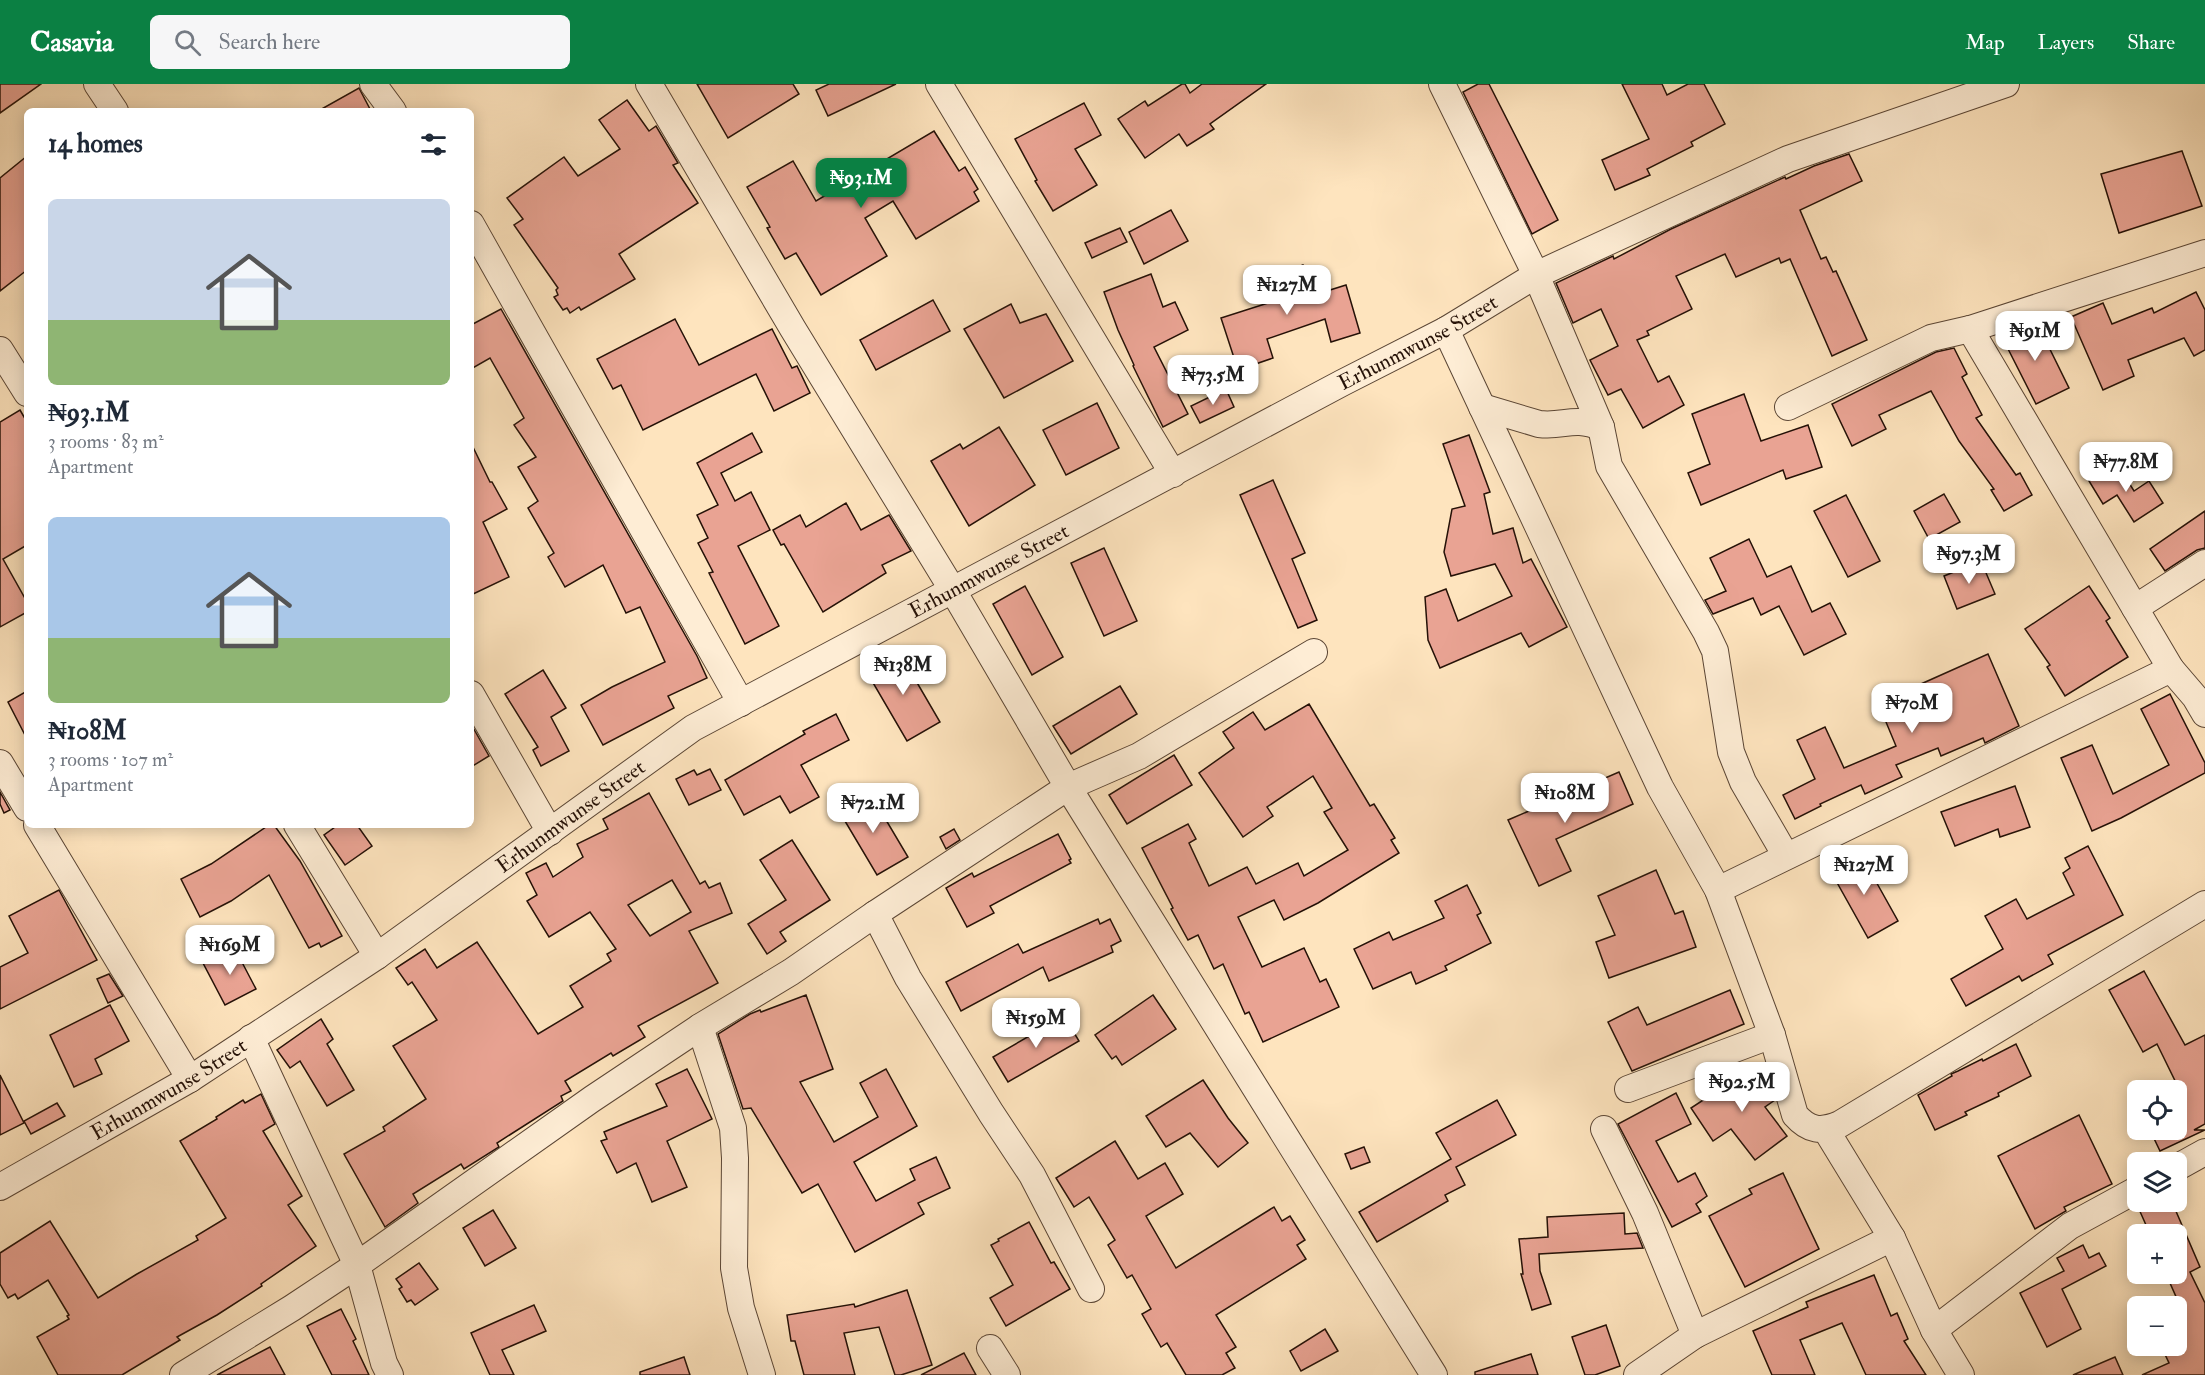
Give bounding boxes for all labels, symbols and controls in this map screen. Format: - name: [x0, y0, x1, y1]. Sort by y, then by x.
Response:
- search box: [150, 15, 570, 69]
- text: Casavia: [30, 25, 114, 60]
- icon: search: [171, 26, 204, 59]
- text: Search here: [219, 28, 320, 56]
- text: Map: [1965, 29, 2005, 56]
- text: Layers: [2038, 29, 2094, 56]
- text: Share: [2127, 29, 2175, 56]
- text: 14 homes: [48, 128, 143, 160]
- icon: filters: [417, 128, 450, 161]
- pin: ₦93.1M: [812, 158, 910, 209]
- text: ₦93.1M: [830, 165, 892, 190]
- icon: home: [195, 238, 303, 346]
- pin: ₦127M: [1245, 265, 1329, 316]
- text: ₦127M: [1257, 272, 1317, 297]
- street label: Erhunmwunse Street: [1334, 288, 1503, 396]
- pin: ₦91M: [1999, 311, 2071, 362]
- text: ₦91M: [2009, 318, 2061, 343]
- pin: ₦73.5M: [1164, 355, 1262, 406]
- text: ₦73.5M: [1182, 362, 1245, 387]
- text: ₦93.1M: [48, 397, 130, 429]
- text: 3 rooms · 83 m²: [48, 429, 164, 454]
- pin: ₦77.8M: [2077, 442, 2175, 493]
- text: ₦77.8M: [2094, 449, 2158, 474]
- text: Apartment: [48, 454, 133, 479]
- street label: Erhunmwunse Street: [904, 517, 1073, 624]
- pin: ₦97.3M: [1920, 534, 2018, 585]
- text: ₦97.3M: [1937, 541, 2001, 566]
- icon: home: [195, 556, 303, 664]
- pin: ₦138M: [861, 645, 945, 696]
- text: ₦138M: [874, 652, 932, 677]
- pin: ₦70M: [1876, 683, 1948, 734]
- text: ₦70M: [1885, 690, 1939, 715]
- text: ₦108M: [48, 715, 127, 747]
- text: 3 rooms · 107 m²: [48, 747, 173, 772]
- street label: Erhunmwunse Street: [491, 753, 650, 879]
- text: Apartment: [48, 772, 133, 797]
- pin: ₦108M: [1523, 773, 1607, 824]
- text: ₦108M: [1535, 780, 1595, 805]
- pin: ₦72.1M: [824, 783, 922, 834]
- text: ₦72.1M: [841, 790, 905, 815]
- pin: ₦127M: [1822, 845, 1906, 896]
- text: ₦127M: [1834, 852, 1894, 877]
- pin: ₦169M: [188, 925, 272, 976]
- text: ₦169M: [199, 932, 261, 957]
- pin: ₦159M: [994, 998, 1078, 1049]
- text: ₦159M: [1006, 1005, 1066, 1030]
- street label: Erhunmwunse Street: [86, 1032, 252, 1146]
- pin: ₦92.5M: [1693, 1062, 1791, 1113]
- text: ₦92.5M: [1709, 1069, 1775, 1094]
- map controls: [2127, 1080, 2187, 1356]
- button: locate: [2127, 1080, 2187, 1140]
- button: layers: [2127, 1152, 2187, 1212]
- button: +: [2127, 1224, 2187, 1284]
- button: −: [2127, 1296, 2187, 1356]

